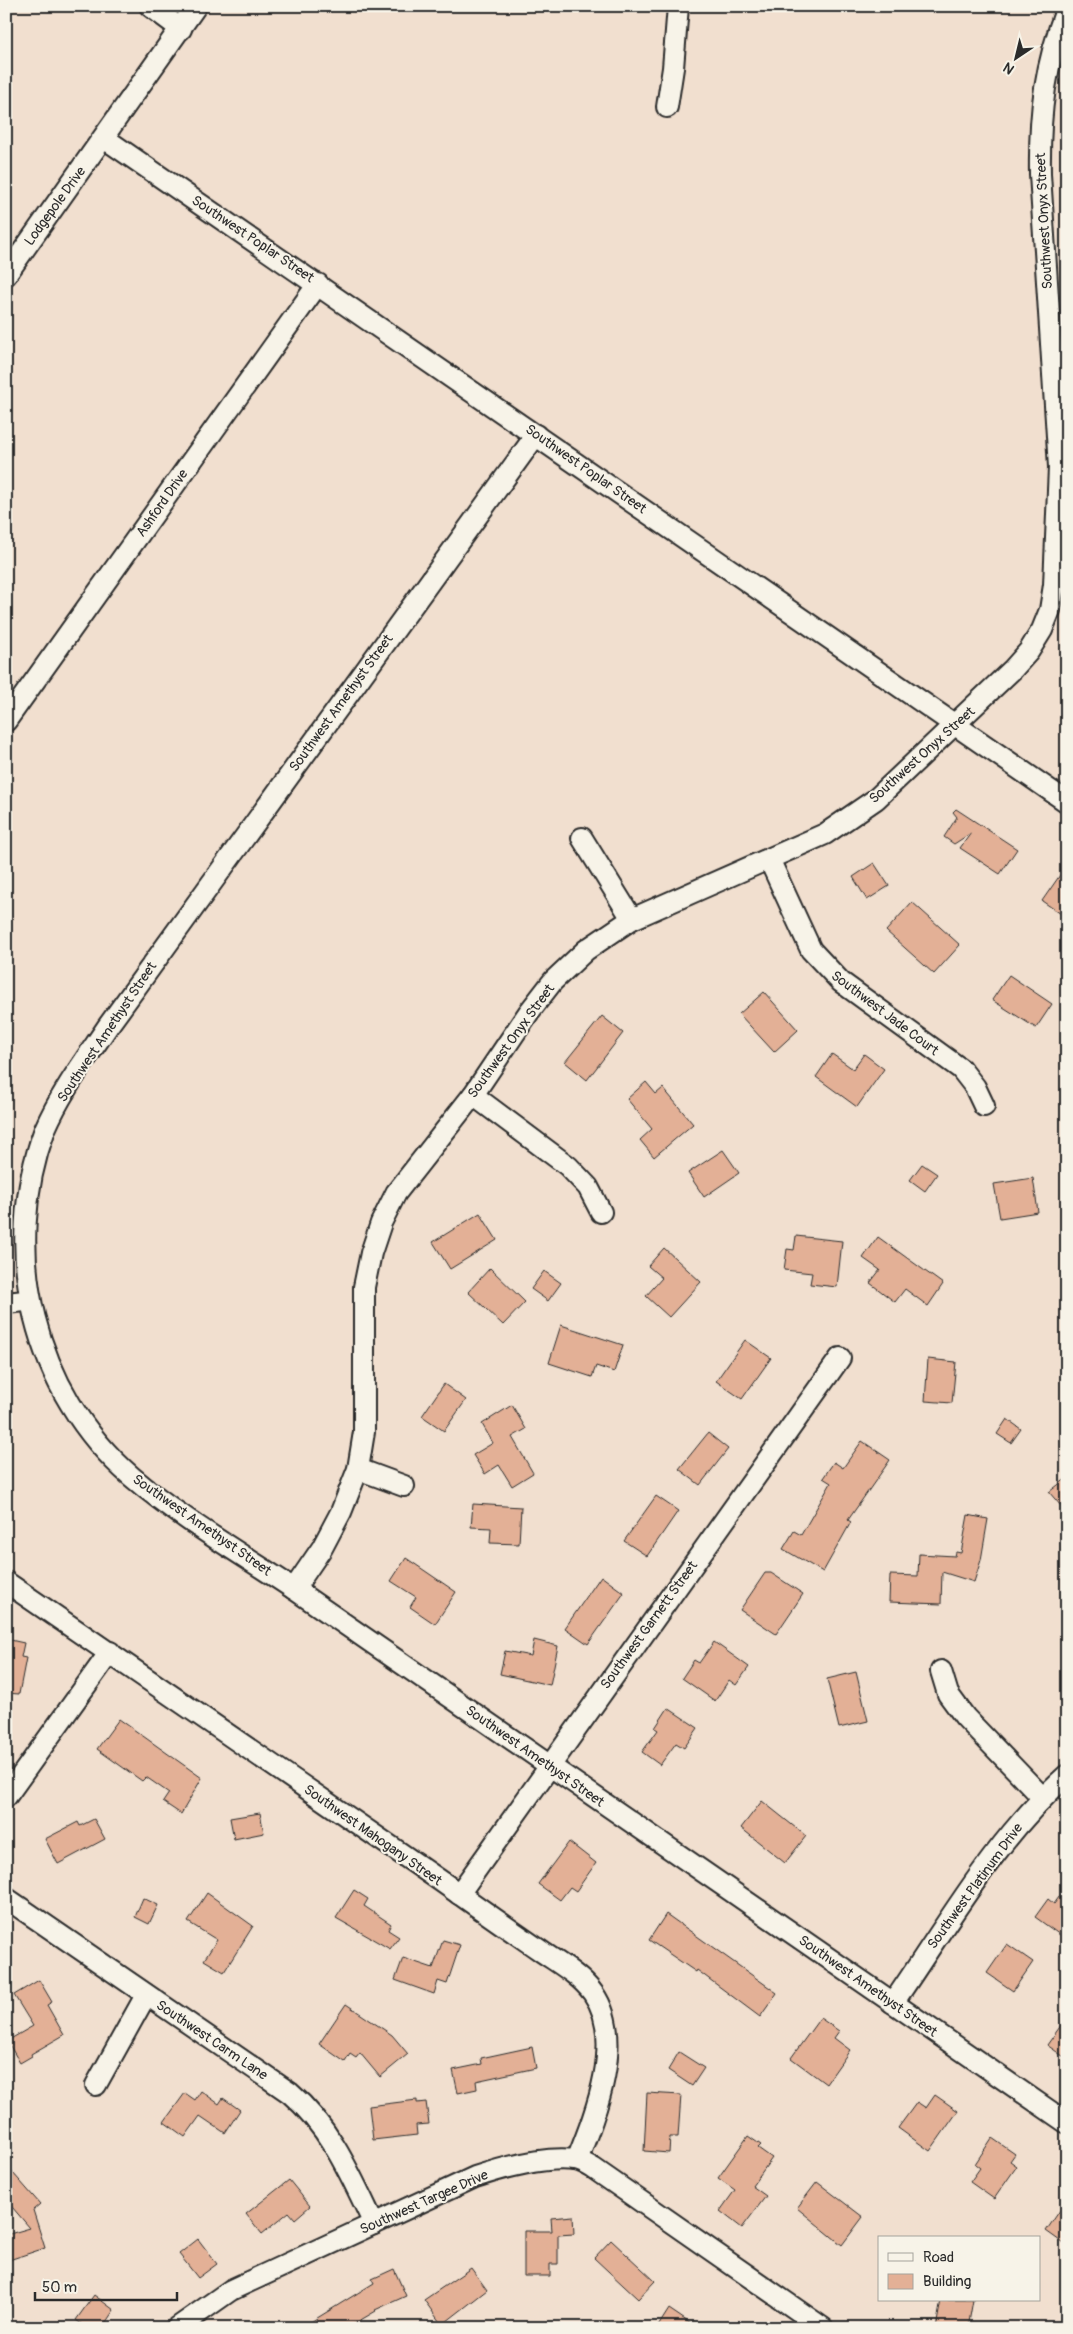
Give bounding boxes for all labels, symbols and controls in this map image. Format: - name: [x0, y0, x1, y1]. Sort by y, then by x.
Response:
- north arrow: [990, 32, 1040, 82]
- text: N: [1000, 59, 1018, 78]
- street label: Southwest Onyx Street: [1032, 152, 1056, 290]
- street label: Lodgepole Drive: [21, 163, 89, 249]
- street label: Southwest Poplar Street: [189, 192, 318, 287]
- street label: Southwest Poplar Street: [522, 421, 650, 517]
- street label: Ashford Drive: [132, 466, 192, 540]
- street label: Southwest Amethyst Street: [285, 631, 397, 775]
- street label: Southwest Onyx Street: [865, 703, 979, 807]
- street label: Southwest Amethyst Street: [54, 958, 161, 1105]
- street label: Southwest Jade Court: [828, 967, 942, 1059]
- street label: Southwest Onyx Street: [464, 980, 558, 1101]
- street label: Southwest Amethyst Street: [129, 1471, 275, 1580]
- street label: Southwest Garnett Street: [597, 1557, 701, 1692]
- street label: Southwest Amethyst Street: [462, 1702, 608, 1811]
- street label: Southwest Mahogany Street: [301, 1781, 446, 1889]
- street label: Southwest Platinum Drive: [924, 1820, 1026, 1952]
- street label: Southwest Amethyst Street: [795, 1932, 941, 2041]
- street label: Southwest Carm Lane: [153, 1996, 271, 2084]
- street label: Southwest Targee Drive: [357, 2166, 491, 2238]
- legend: [878, 2236, 1040, 2302]
- text: Road: [923, 2248, 954, 2267]
- scale bar: [35, 2269, 178, 2301]
- text: Building: [923, 2272, 971, 2291]
- text: 50 m: [42, 2278, 77, 2297]

